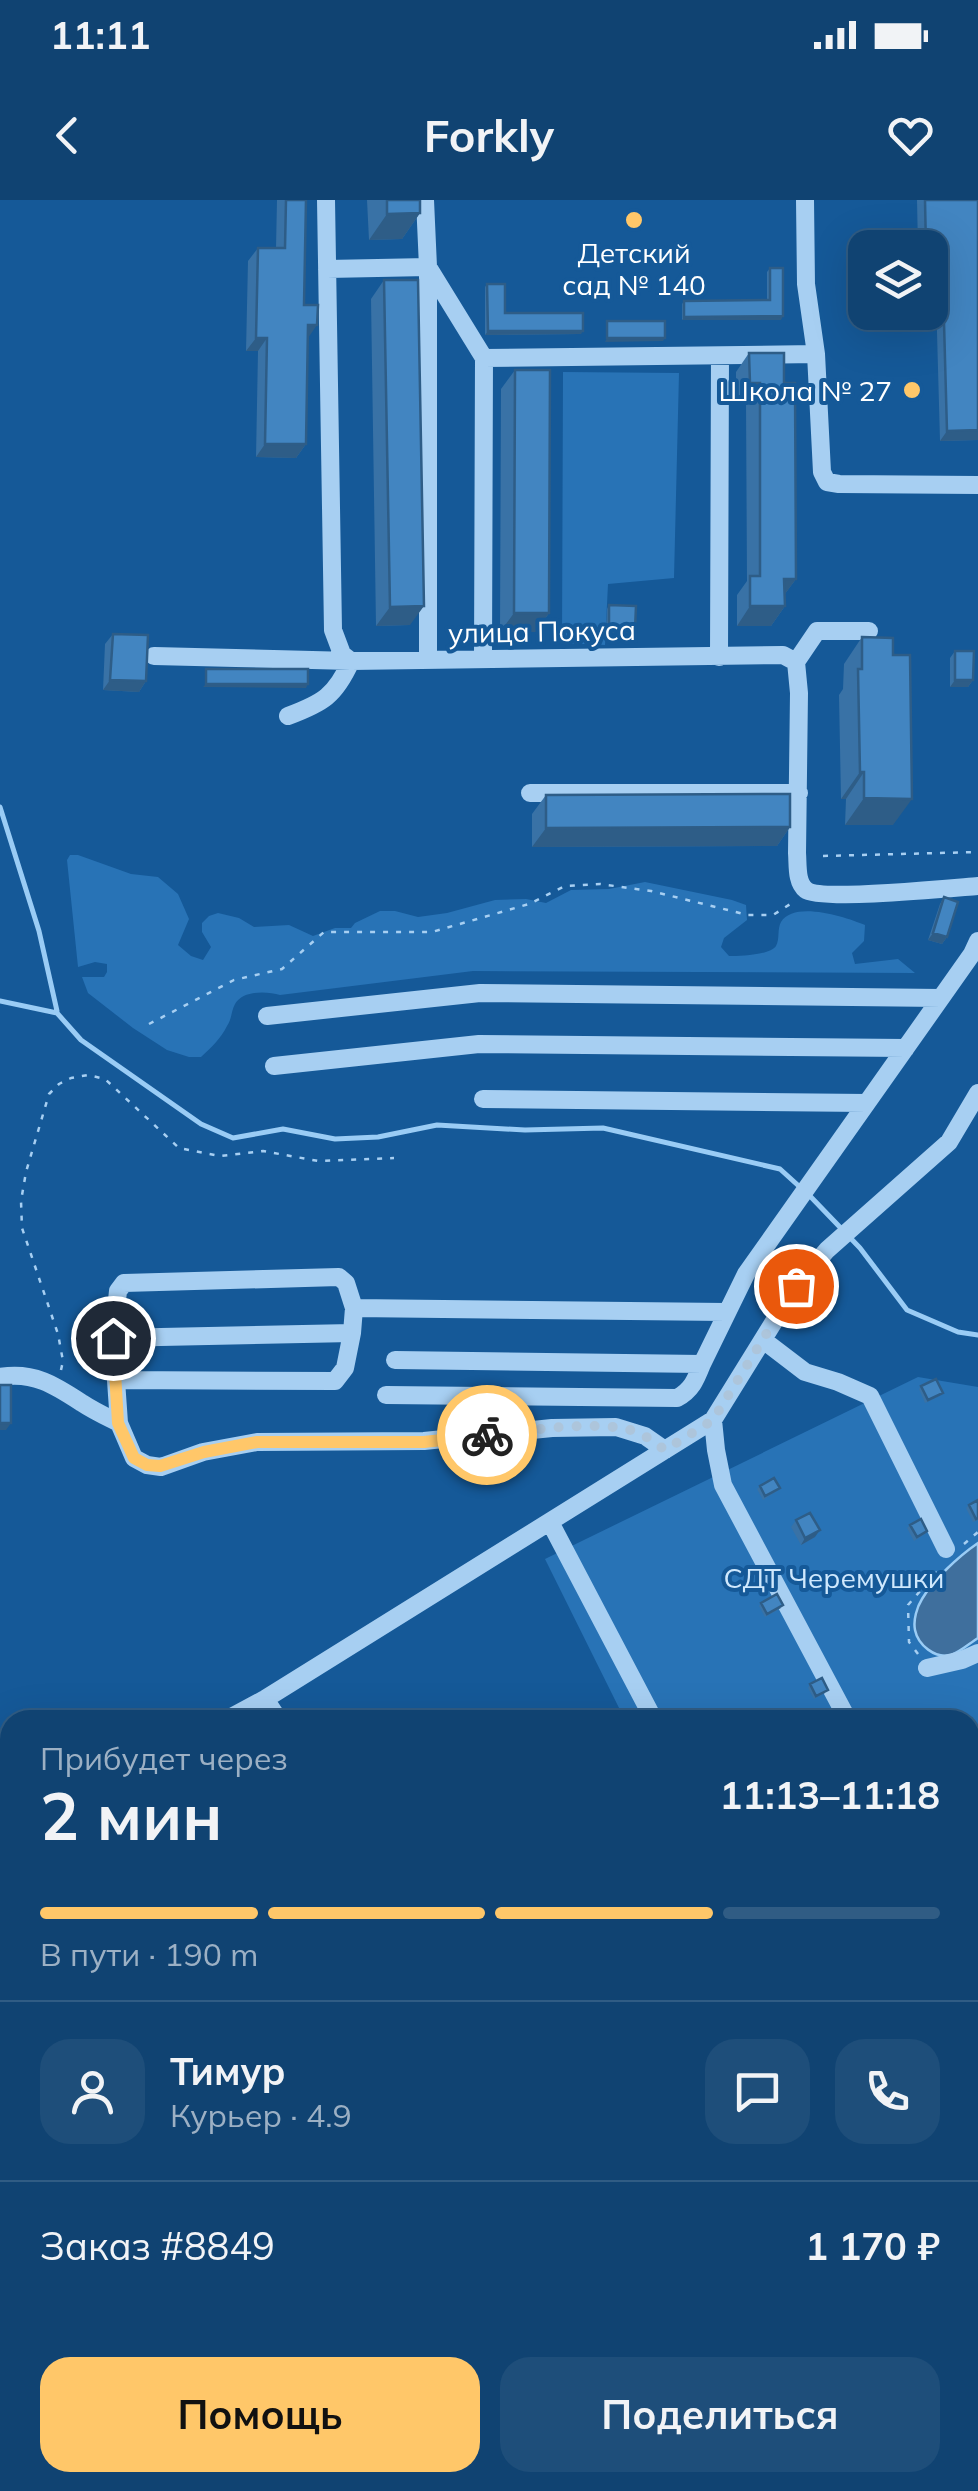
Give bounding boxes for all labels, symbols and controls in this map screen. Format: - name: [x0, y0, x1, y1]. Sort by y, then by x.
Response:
- text: 11:11: [50, 11, 151, 59]
- text: Forkly: [424, 107, 554, 163]
- icon: back: [40, 108, 95, 163]
- icon: heart: [883, 108, 938, 163]
- marker: Детский сад № 140: [623, 209, 645, 231]
- map controls: [848, 230, 948, 330]
- button: layers: [848, 230, 948, 330]
- place label: Детский сад № 140: [562, 235, 706, 302]
- place label: Школа № 27: [719, 373, 892, 408]
- marker: Школа № 27: [901, 379, 923, 401]
- street label: улица Покуса: [448, 612, 636, 650]
- pin: [754, 1244, 839, 1329]
- icon: bag: [769, 1259, 824, 1314]
- pin: [71, 1296, 156, 1381]
- icon: home: [86, 1311, 141, 1366]
- courier: [437, 1385, 537, 1485]
- icon: bike: [460, 1408, 515, 1463]
- park label: СДТ Черемушки: [723, 1560, 945, 1595]
- text: Прибудет через: [40, 1738, 288, 1778]
- text: 11:13–11:18: [720, 1771, 940, 1819]
- text: 2 мин: [40, 1775, 222, 1856]
- text: В пути · 190 m: [40, 1934, 258, 1974]
- button: person: [40, 2039, 145, 2144]
- button: chat: [705, 2039, 810, 2144]
- button: phone: [835, 2039, 940, 2144]
- text: Тимур: [170, 2047, 286, 2095]
- text: Курьер · 4.9: [170, 2095, 352, 2135]
- text: Заказ #8849: [40, 2222, 275, 2270]
- text: 1 170 ₽: [805, 2222, 940, 2270]
- button: Помощь: [40, 2357, 480, 2472]
- button: Поделиться: [500, 2357, 940, 2472]

